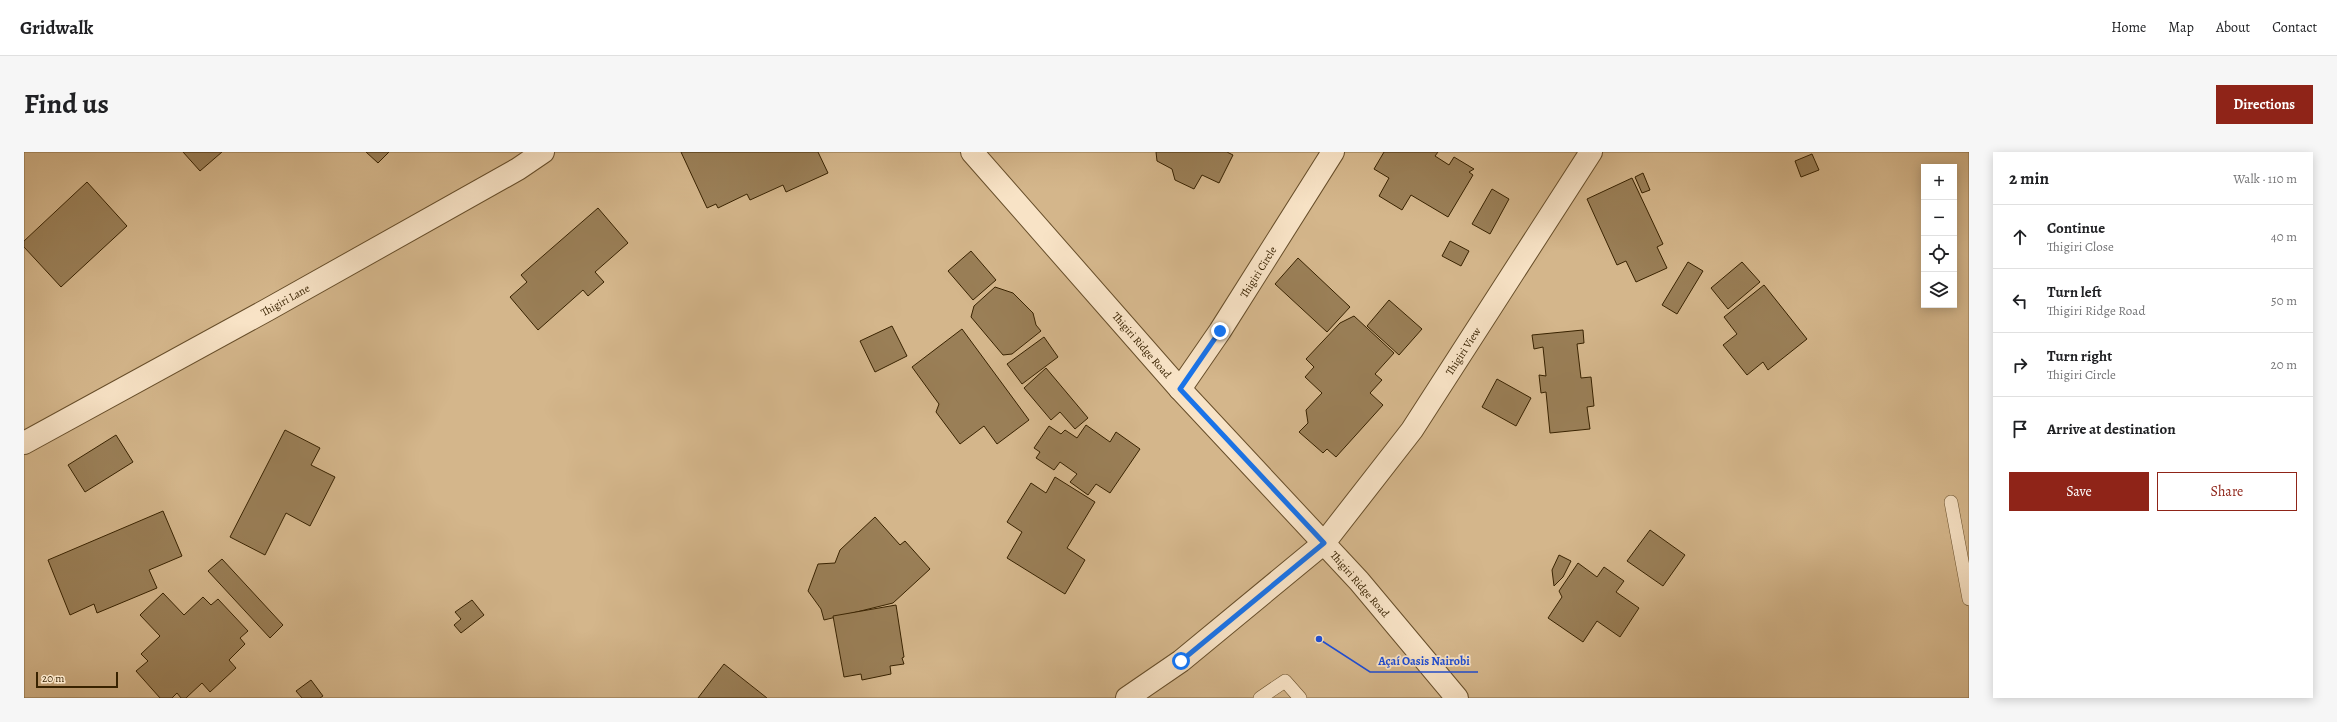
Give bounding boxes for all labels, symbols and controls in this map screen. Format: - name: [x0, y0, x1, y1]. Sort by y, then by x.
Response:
- text: Gridwalk: [20, 15, 93, 41]
- text: Home: [2111, 18, 2146, 37]
- text: Map: [2168, 18, 2194, 37]
- text: About: [2216, 18, 2250, 37]
- text: Contact: [2272, 18, 2317, 37]
- text: Find us: [24, 85, 109, 123]
- button: Directions: [2216, 85, 2313, 124]
- map controls: [1921, 164, 1957, 308]
- button: +: [1921, 164, 1957, 200]
- text: 2 min: [2009, 167, 2049, 190]
- text: Walk · 110 m: [2233, 170, 2297, 187]
- button: −: [1921, 200, 1957, 236]
- text: Continue: [2047, 218, 2105, 238]
- icon: ahead: [2009, 226, 2031, 248]
- text: 40 m: [2271, 228, 2297, 245]
- button: locate: [1921, 236, 1957, 272]
- text: Thigiri Close: [2047, 238, 2114, 255]
- street label: Thigiri Circle: [1237, 244, 1280, 301]
- button: layers: [1921, 272, 1957, 308]
- street label: Thigiri Lane: [258, 281, 312, 320]
- text: Turn left: [2047, 282, 2102, 302]
- icon: left: [2009, 290, 2031, 312]
- text: 50 m: [2271, 292, 2297, 309]
- text: Thigiri Ridge Road: [2047, 302, 2145, 319]
- street label: Thigiri Ridge Road: [1109, 309, 1175, 382]
- route end: [1211, 322, 1229, 340]
- street label: Thigiri View: [1442, 324, 1485, 378]
- text: Turn right: [2047, 346, 2112, 366]
- icon: right: [2009, 354, 2031, 376]
- text: 20 m: [2271, 356, 2297, 373]
- text: Thigiri Circle: [2047, 366, 2116, 383]
- icon: arrive: [2009, 418, 2031, 440]
- text: Arrive at destination: [2047, 419, 2176, 439]
- button: Save: [2009, 472, 2149, 511]
- button: Share: [2157, 472, 2297, 511]
- street label: Thigiri Ridge Road: [1327, 548, 1393, 621]
- callout: Açaí Oasis Nairobi: [1370, 648, 1478, 672]
- route start: [1172, 652, 1190, 670]
- text: Açaí Oasis Nairobi: [1377, 653, 1470, 669]
- scale bar: [36, 670, 118, 689]
- text: 20 m: [42, 671, 64, 686]

